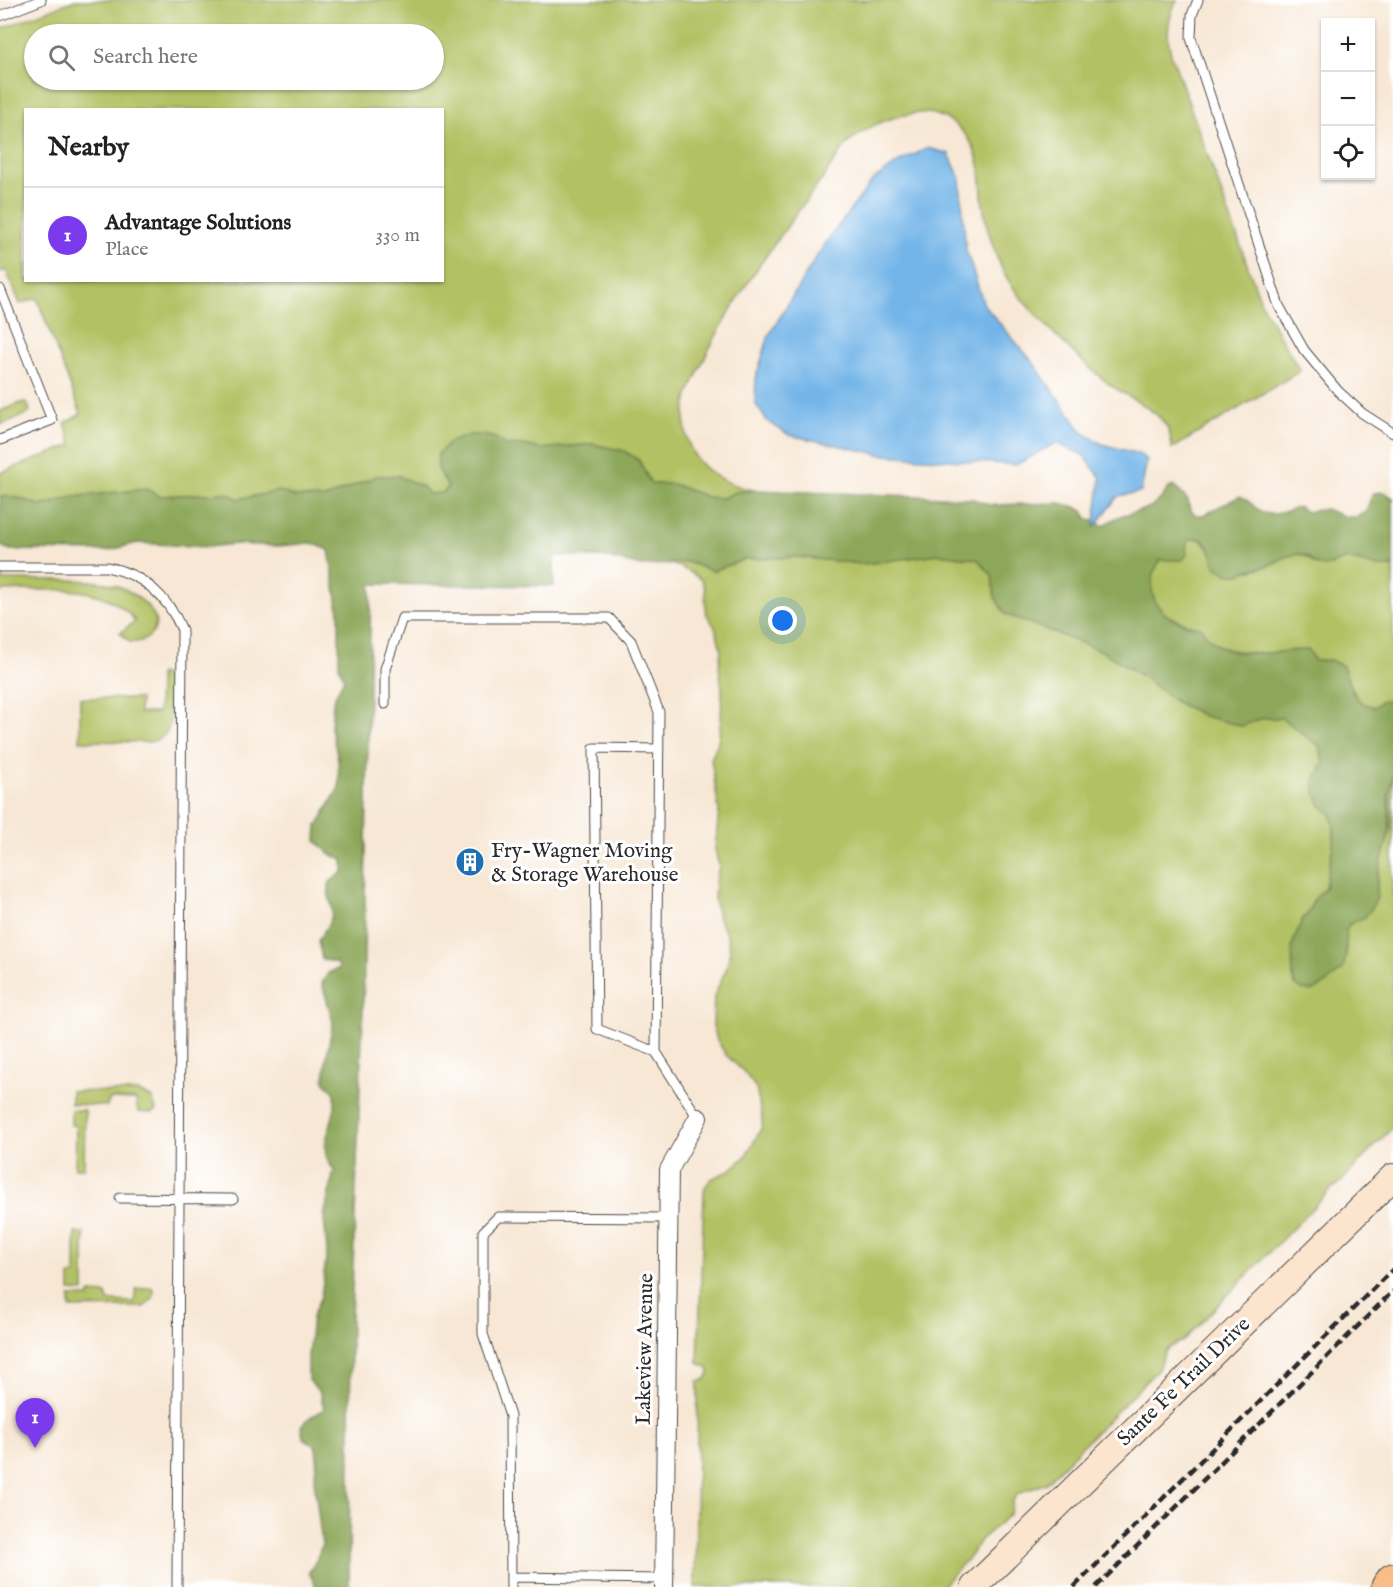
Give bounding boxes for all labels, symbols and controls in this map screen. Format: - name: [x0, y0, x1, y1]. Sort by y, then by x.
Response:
- map controls: [1321, 18, 1375, 180]
- button: +: [1321, 18, 1375, 72]
- search box: [24, 24, 444, 90]
- icon: search: [45, 41, 78, 74]
- text: Search here: [93, 43, 198, 71]
- button: −: [1321, 72, 1375, 126]
- button: locate: [1321, 126, 1375, 180]
- text: Nearby: [48, 131, 129, 164]
- text: Advantage Solutions: [105, 209, 291, 237]
- text: 1: [64, 223, 71, 248]
- text: 330 m: [375, 223, 420, 248]
- text: Place: [105, 237, 148, 262]
- your location: [768, 606, 797, 635]
- place label: Fry-Wagner Moving & Storage Warehouse: [491, 838, 679, 889]
- building icon: Fry-Wagner Moving & Storage Warehouse: [454, 846, 486, 878]
- street label: Lakeview Avenue: [631, 1273, 660, 1425]
- street label: Sante Fe Trail Drive: [1112, 1311, 1257, 1453]
- pin: 1: [15, 1398, 54, 1448]

